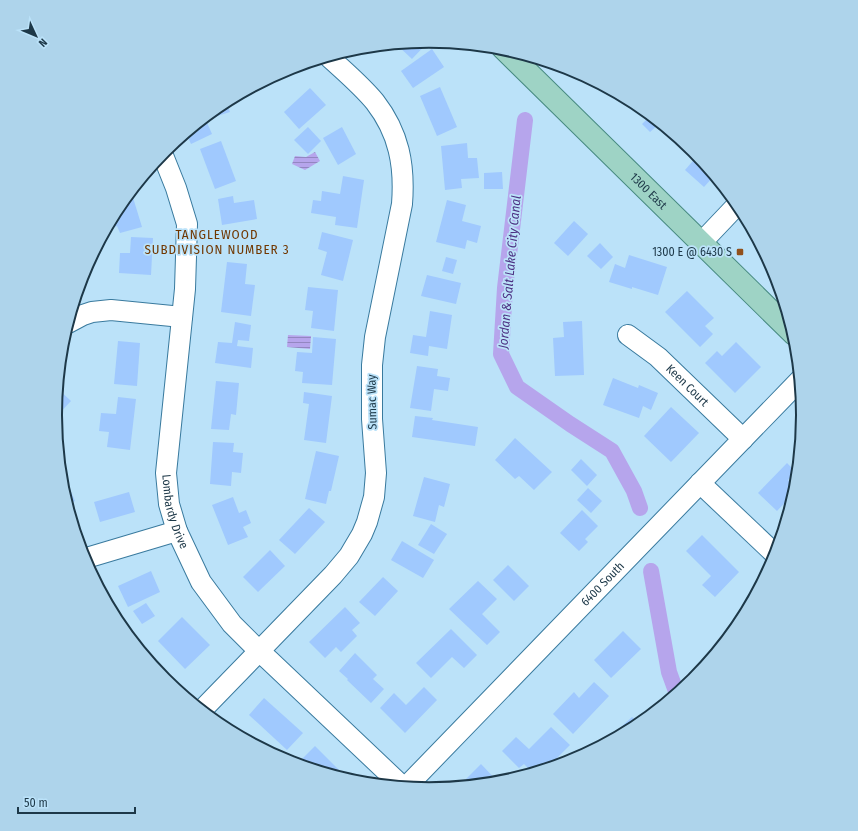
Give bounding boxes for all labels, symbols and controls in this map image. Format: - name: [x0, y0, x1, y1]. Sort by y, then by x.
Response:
- north arrow: [16, 16, 56, 56]
- text: N: [36, 36, 50, 49]
- street label: 1300 East: [627, 170, 670, 212]
- water label: Jordan & Salt Lake City Canal: [495, 194, 524, 350]
- district label: TANGLEWOOD SUBDIVISION NUMBER 3: [144, 227, 290, 257]
- place label: 1300 E @ 6430 S: [652, 245, 732, 259]
- marker: 1300 E @ 6430 S: [735, 247, 745, 257]
- street label: Keen Court: [663, 362, 712, 409]
- street label: Sumac Way: [365, 374, 379, 430]
- street label: Lombardy Drive: [159, 474, 191, 551]
- street label: 6400 South: [578, 559, 627, 609]
- scale bar: [18, 789, 135, 815]
- text: 50 m: [24, 796, 48, 810]

